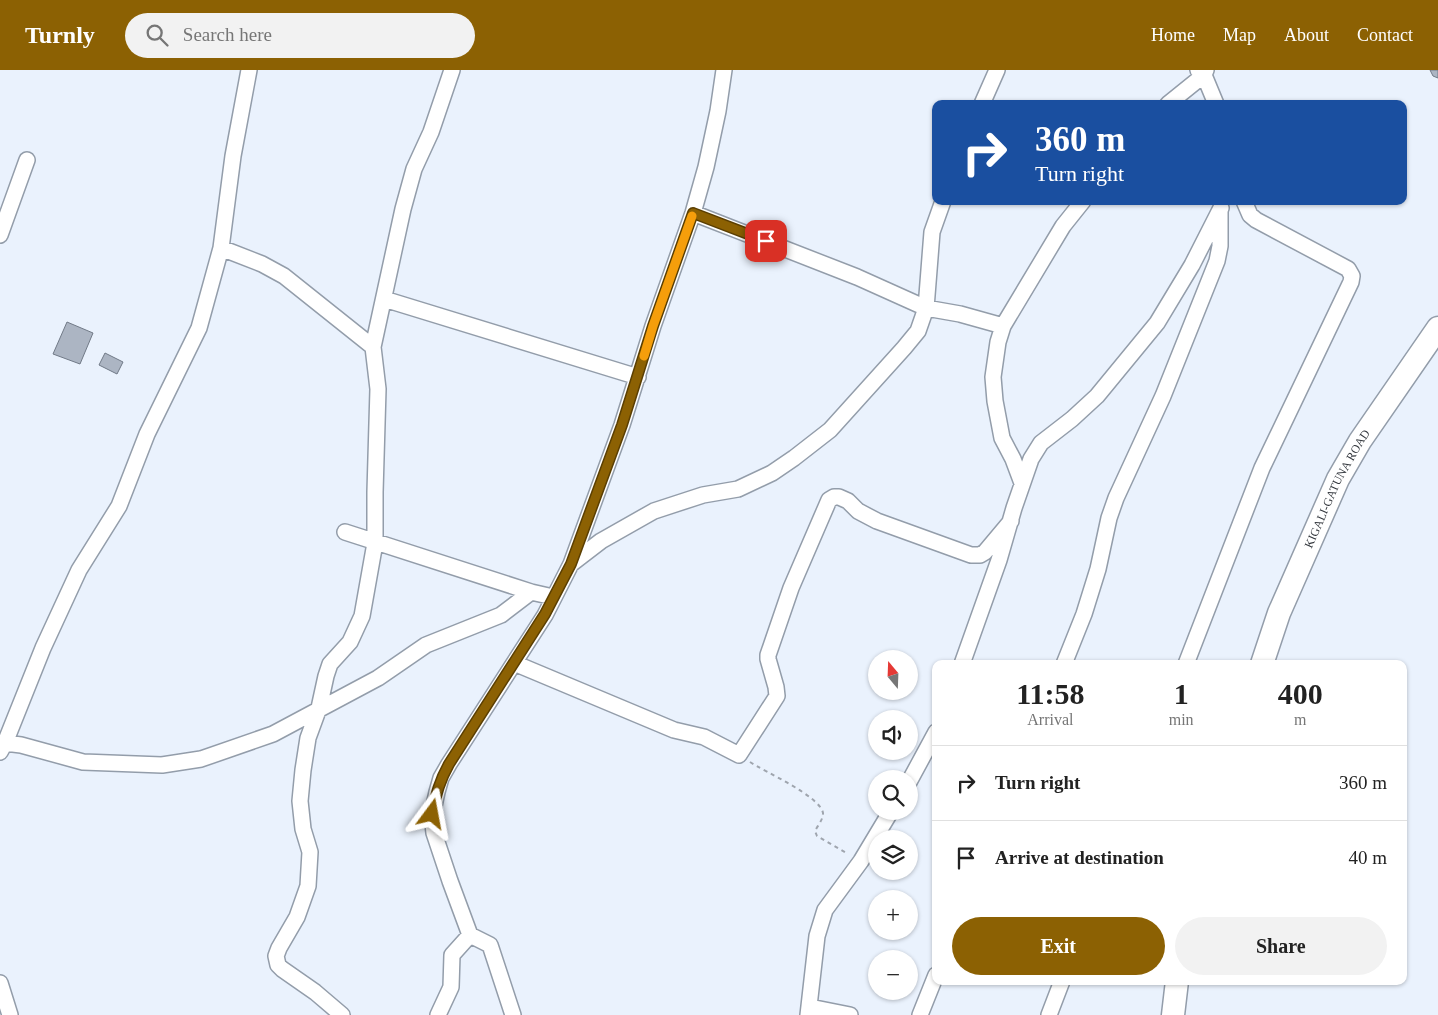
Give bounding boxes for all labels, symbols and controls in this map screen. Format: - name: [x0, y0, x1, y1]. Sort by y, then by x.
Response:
- search box: [125, 13, 475, 58]
- icon: search: [143, 21, 171, 49]
- text: Turnly: [25, 22, 95, 48]
- text: Search here: [183, 24, 272, 45]
- text: Home: [1151, 25, 1195, 45]
- text: Map: [1223, 25, 1256, 45]
- text: About: [1284, 25, 1329, 45]
- text: Contact: [1357, 25, 1413, 45]
- icon: right: [952, 120, 1017, 185]
- text: 360 m: [1035, 120, 1125, 159]
- text: Turn right: [1035, 161, 1124, 186]
- pin: [745, 220, 787, 262]
- icon: arrive: [752, 227, 780, 255]
- street label: KIGALI-GATUNA ROAD: [1301, 426, 1373, 550]
- north arrow: [868, 650, 918, 700]
- map controls: [868, 650, 918, 1000]
- text: 11:58: [1016, 677, 1085, 710]
- text: 1: [1174, 677, 1189, 710]
- text: 400: [1278, 677, 1323, 710]
- button: sound: [868, 710, 918, 760]
- text: Arrival: [1027, 711, 1073, 728]
- text: min: [1169, 711, 1194, 728]
- text: m: [1294, 711, 1307, 728]
- icon: right: [952, 769, 980, 797]
- button: search: [868, 770, 918, 820]
- text: Turn right: [995, 772, 1080, 793]
- text: 360 m: [1339, 772, 1387, 793]
- position arrow: [405, 787, 457, 839]
- button: layers: [868, 830, 918, 880]
- icon: arrive: [952, 844, 980, 872]
- text: Arrive at destination: [995, 847, 1164, 868]
- text: 40 m: [1348, 847, 1387, 868]
- button: +: [868, 890, 918, 940]
- button: Exit: [952, 917, 1165, 975]
- button: Share: [1175, 917, 1387, 975]
- button: −: [868, 950, 918, 1000]

